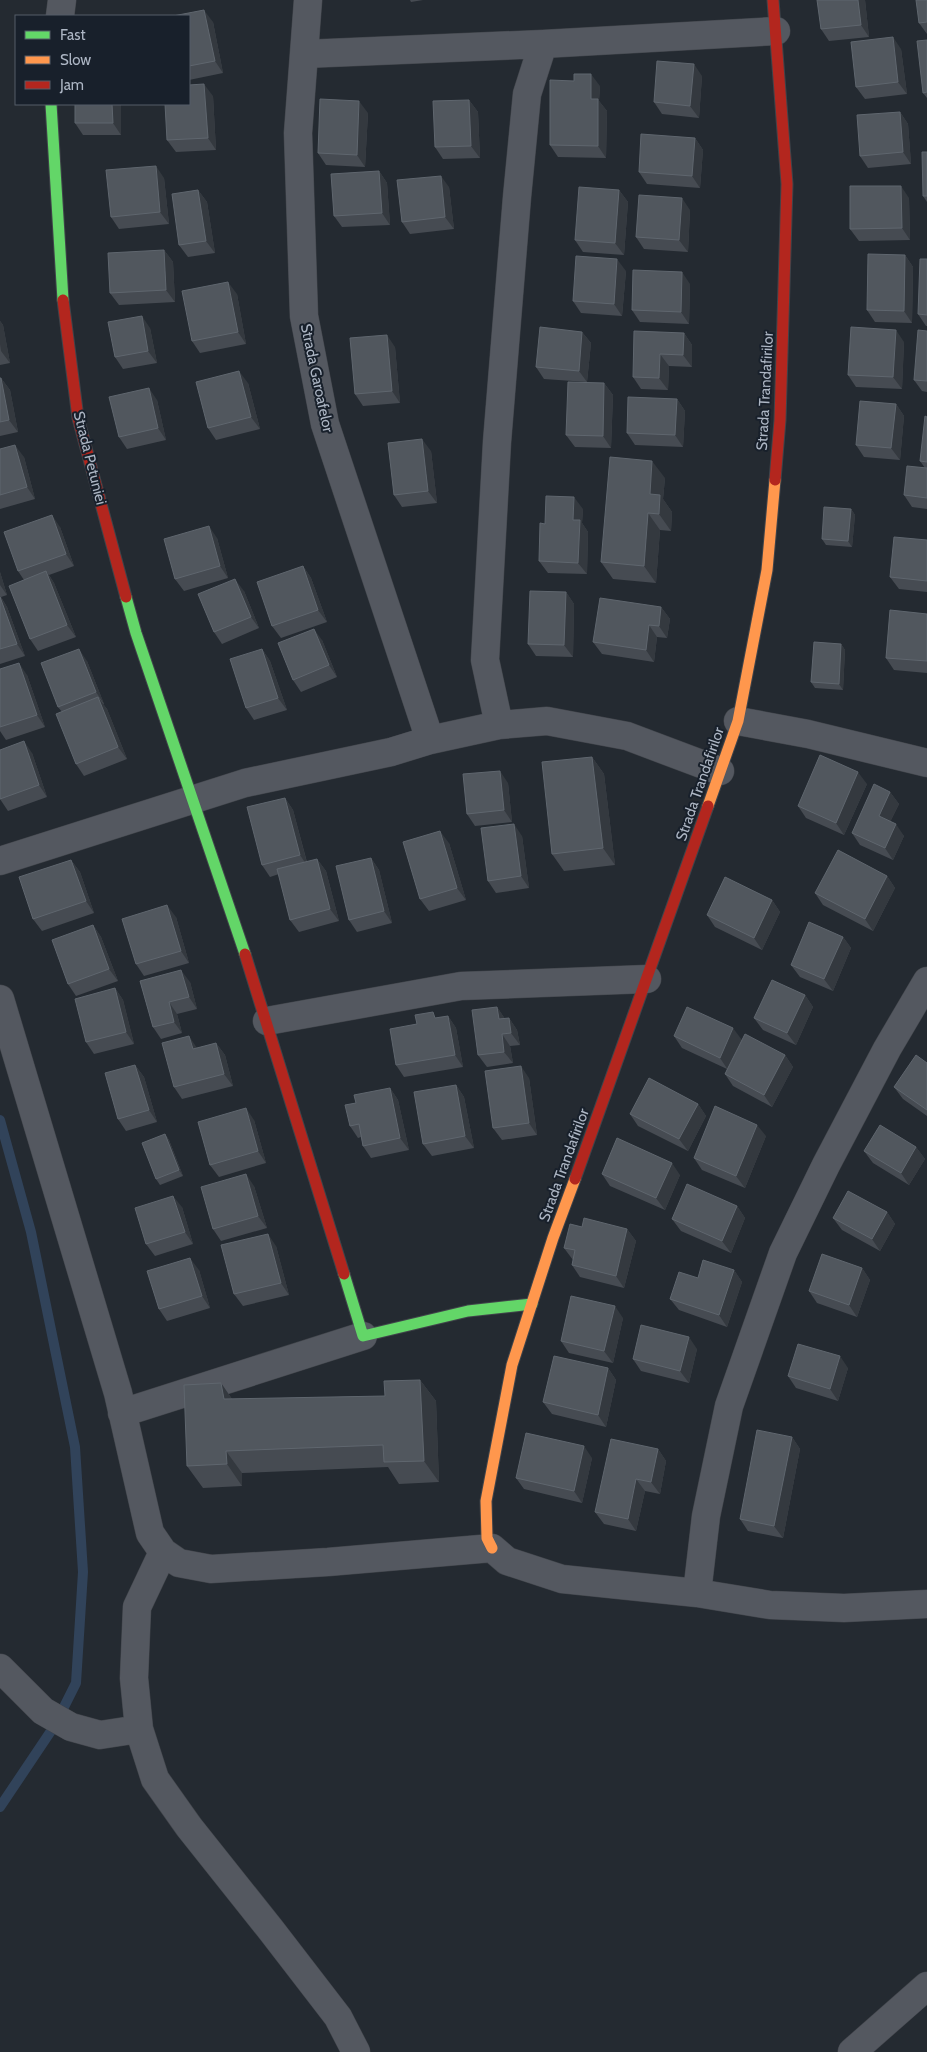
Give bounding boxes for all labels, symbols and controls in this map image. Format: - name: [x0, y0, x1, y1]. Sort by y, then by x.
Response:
- legend: [15, 15, 190, 105]
- text: Fast: [60, 26, 85, 44]
- text: Slow: [60, 51, 91, 69]
- text: Jam: [59, 76, 84, 94]
- street label: Strada Garoafelor: [297, 322, 337, 434]
- street label: Strada Trandafirilor: [753, 331, 777, 451]
- street label: Strada Petuniei: [70, 409, 110, 507]
- street label: Strada Trandafirilor: [672, 724, 728, 843]
- street label: Strada Trandafirilor: [535, 1106, 593, 1224]

